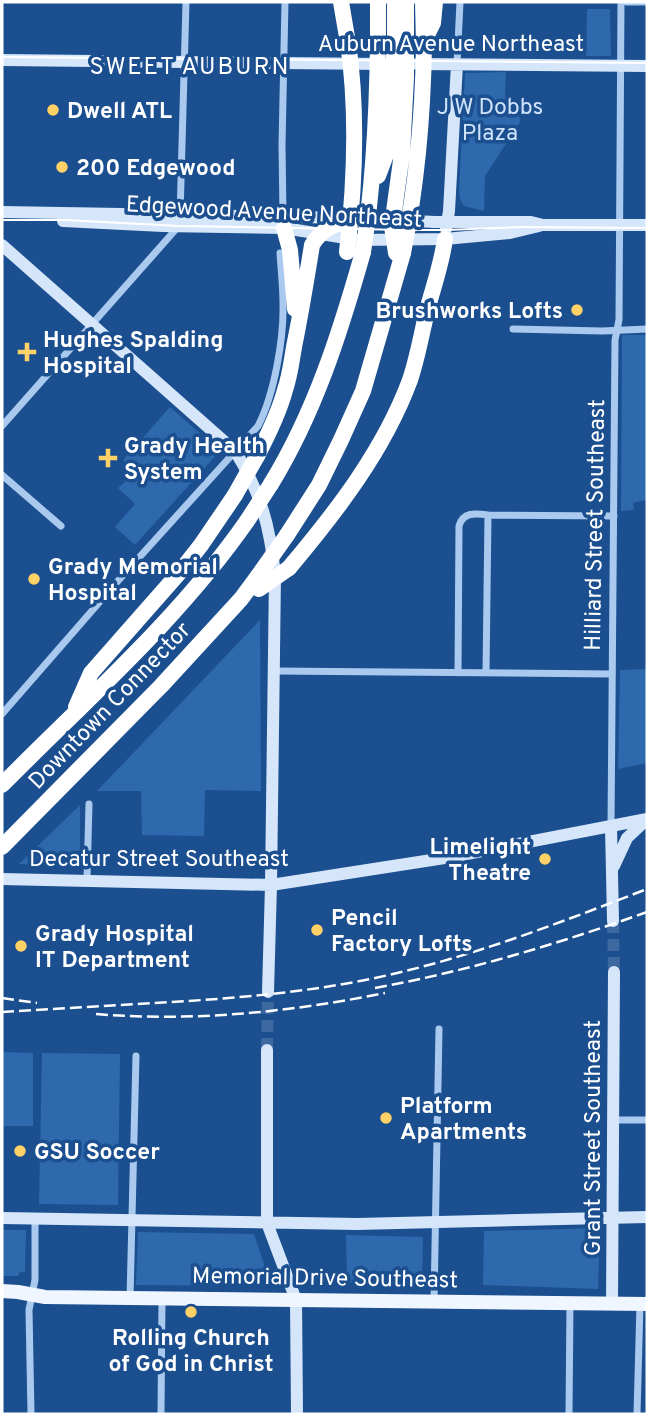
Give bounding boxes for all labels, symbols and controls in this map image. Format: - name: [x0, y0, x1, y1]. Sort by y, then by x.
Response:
- street label: Auburn Avenue Northeast: [318, 31, 584, 60]
- district label: SWEET AUBURN: [89, 53, 291, 83]
- park label: J W Dobbs Plaza: [437, 94, 543, 149]
- place label: Dwell ATL: [67, 98, 172, 127]
- marker: Dwell ATL: [45, 102, 61, 118]
- place label: 200 Edgewood: [76, 155, 235, 184]
- marker: 200 Edgewood: [54, 159, 70, 175]
- street label: Edgewood Avenue Northeast: [125, 191, 423, 236]
- place label: Brushworks Lofts: [375, 298, 563, 327]
- marker: Brushworks Lofts: [569, 302, 585, 318]
- place label: Hughes Spalding Hospital: [43, 327, 223, 382]
- marker: Hughes Spalding Hospital: [17, 342, 37, 362]
- street label: Hilliard Street Southeast: [580, 399, 613, 651]
- place label: Grady Health System: [124, 433, 265, 488]
- marker: Grady Health System: [98, 448, 118, 468]
- place label: Grady Memorial Hospital: [48, 554, 218, 609]
- marker: Grady Memorial Hospital: [26, 571, 42, 587]
- street label: Downtown Connector: [23, 617, 198, 796]
- place label: Limelight Theatre: [430, 834, 531, 889]
- street label: Decatur Street Southeast: [29, 846, 289, 875]
- marker: Limelight Theatre: [537, 851, 553, 867]
- place label: Pencil Factory Lofts: [331, 905, 473, 960]
- place label: Grady Hospital IT Department: [35, 921, 194, 976]
- marker: Pencil Factory Lofts: [309, 922, 325, 938]
- marker: Grady Hospital IT Department: [13, 938, 29, 954]
- street label: Grant Street Southeast: [580, 1020, 609, 1256]
- place label: Platform Apartments: [400, 1093, 527, 1148]
- marker: Platform Apartments: [378, 1110, 394, 1126]
- place label: GSU Soccer: [34, 1139, 160, 1168]
- marker: GSU Soccer: [12, 1143, 28, 1159]
- street label: Memorial Drive Southeast: [192, 1263, 458, 1296]
- marker: Rolling Church of God in Christ: [183, 1304, 199, 1320]
- place label: Rolling Church of God in Christ: [108, 1325, 274, 1380]

